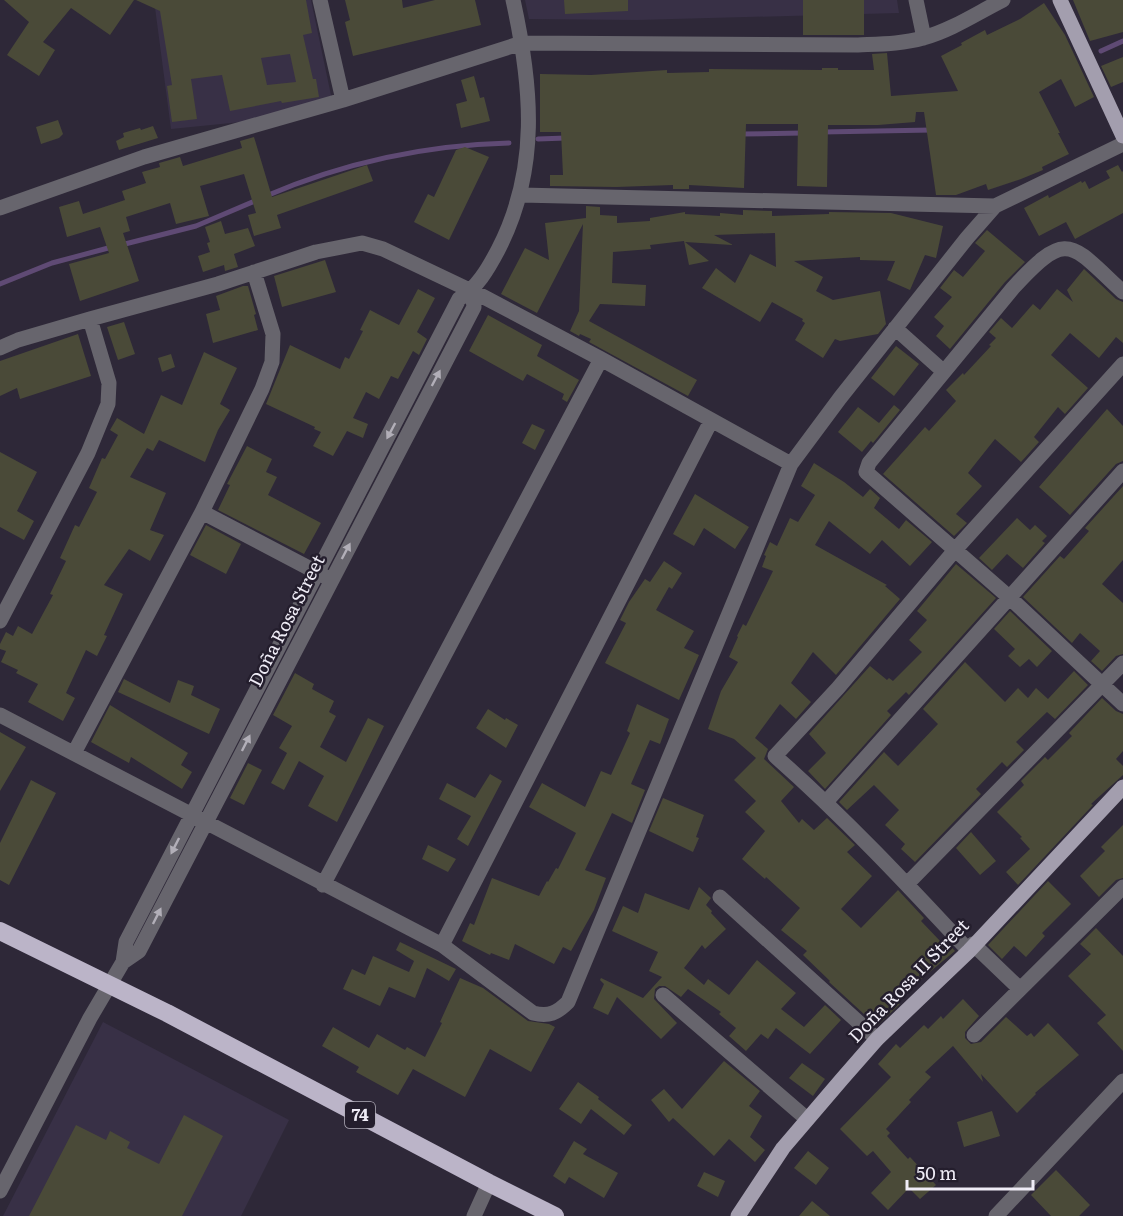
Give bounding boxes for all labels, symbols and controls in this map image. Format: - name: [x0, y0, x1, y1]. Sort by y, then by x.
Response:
- one-way arrow: [431, 370, 441, 387]
- one-way arrow: [386, 422, 395, 439]
- one-way arrow: [341, 542, 351, 559]
- street label: Doña Rosa Street: [241, 549, 331, 691]
- one-way arrow: [241, 734, 251, 751]
- one-way arrow: [170, 838, 180, 855]
- one-way arrow: [152, 907, 162, 924]
- street label: Doña Rosa II Street: [841, 911, 975, 1048]
- road number: 74: [345, 1102, 375, 1128]
- scale bar: [907, 1153, 1033, 1191]
- text: 50 m: [916, 1159, 957, 1186]

